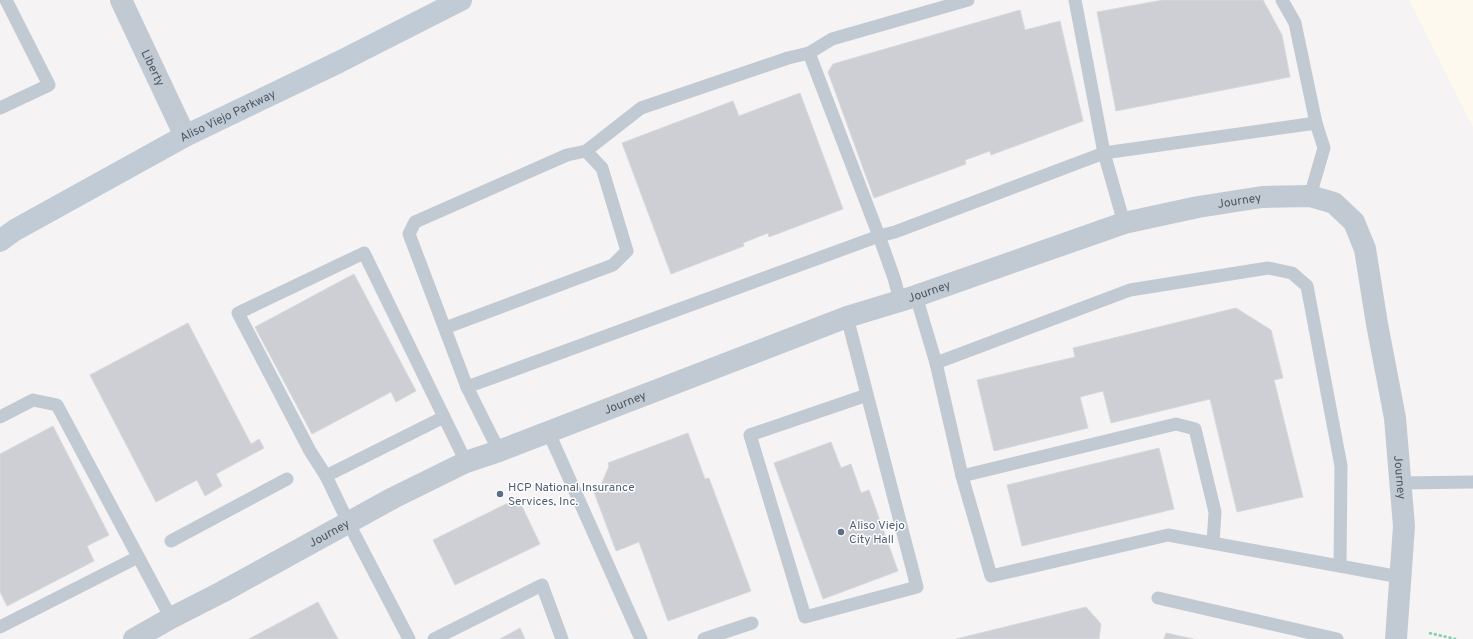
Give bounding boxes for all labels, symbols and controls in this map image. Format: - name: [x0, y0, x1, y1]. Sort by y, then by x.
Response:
- street label: Liberty: [137, 47, 168, 89]
- street label: Aliso Viejo Parkway: [177, 87, 279, 146]
- street label: Journey: [1216, 190, 1262, 213]
- street label: Journey: [906, 277, 953, 307]
- street label: Journey: [602, 388, 649, 419]
- street label: Journey: [1389, 455, 1409, 500]
- place label: HCP National Insurance Services, Inc.: [508, 480, 635, 510]
- marker: HCP National Insurance Services, Inc.: [495, 489, 505, 499]
- street label: Journey: [306, 516, 353, 552]
- place label: Aliso Viejo City Hall: [849, 518, 905, 548]
- marker: Aliso Viejo City Hall: [836, 527, 846, 537]

